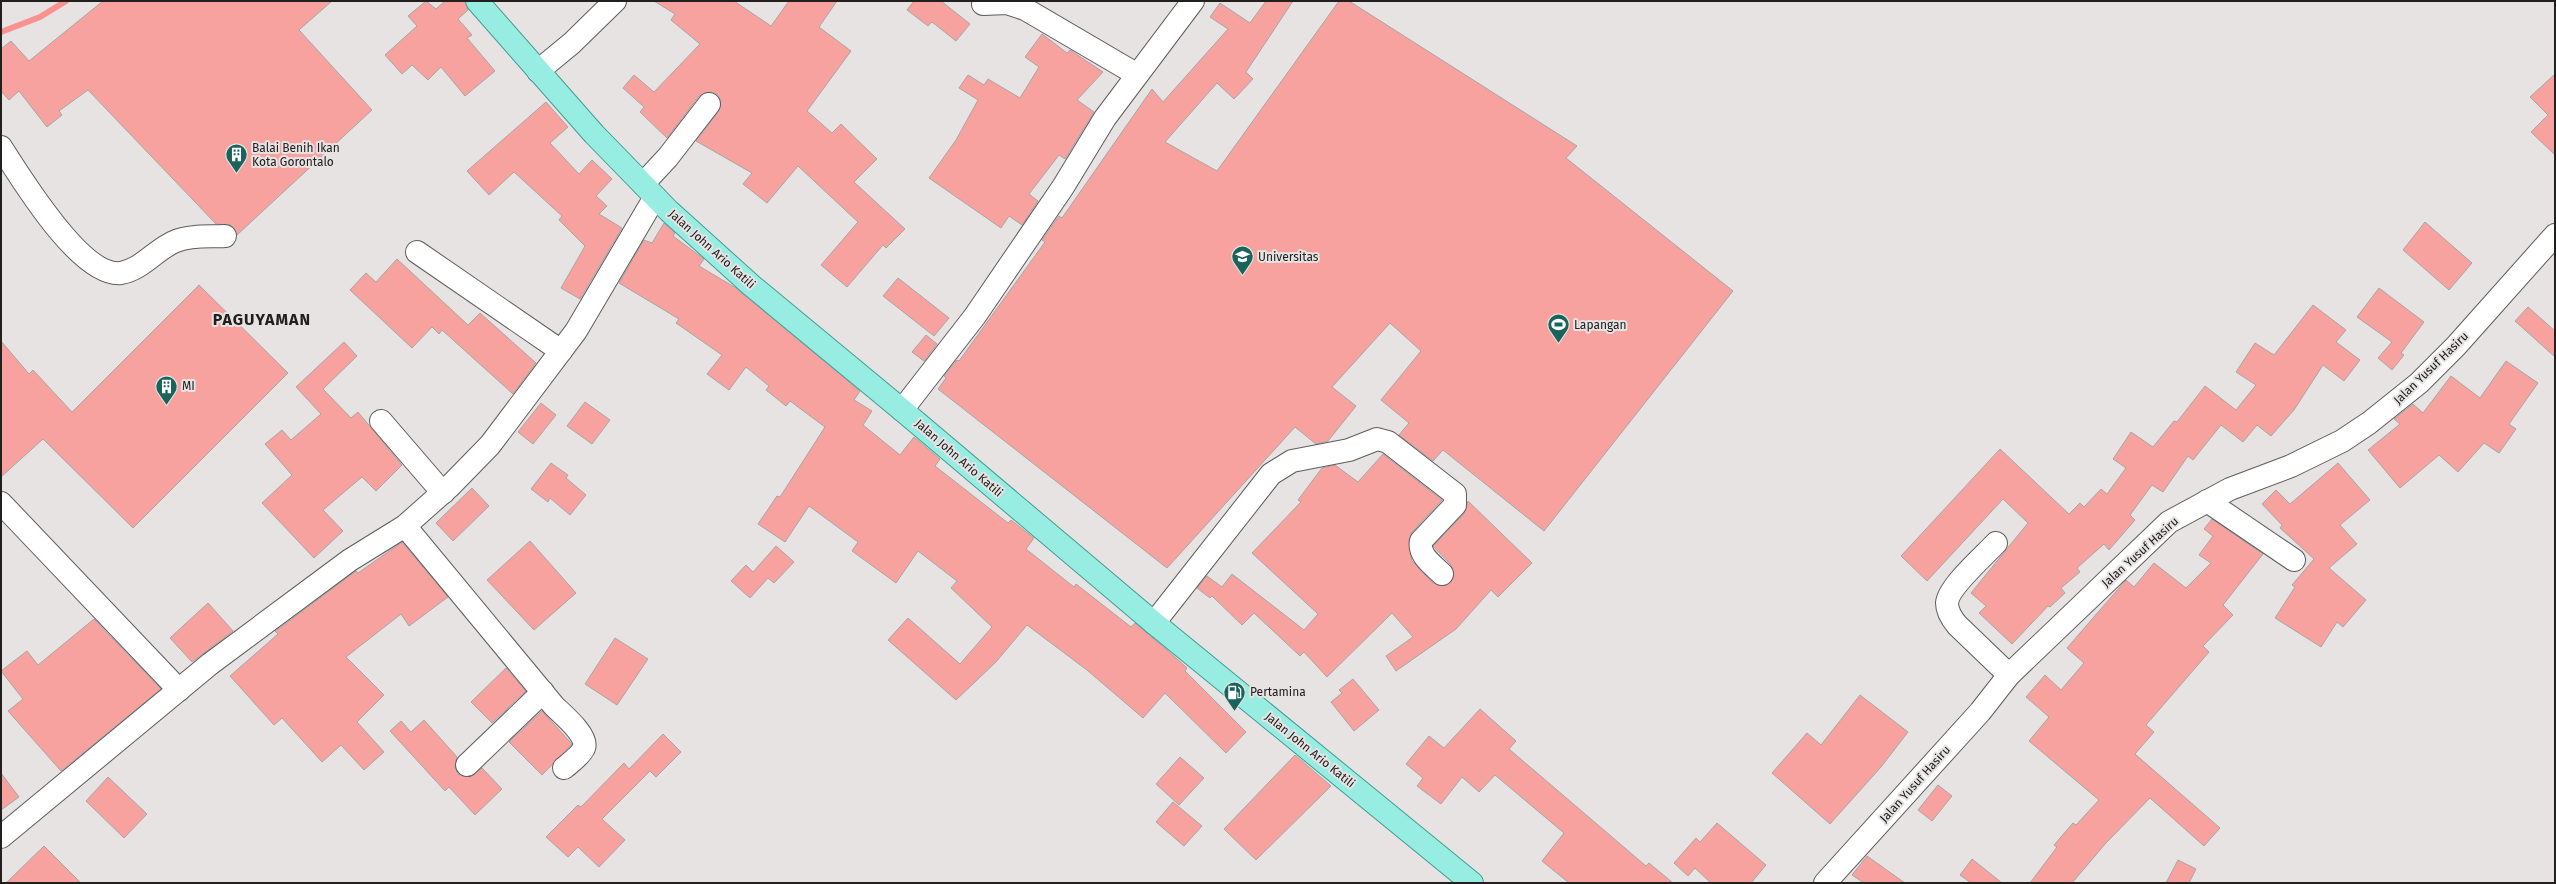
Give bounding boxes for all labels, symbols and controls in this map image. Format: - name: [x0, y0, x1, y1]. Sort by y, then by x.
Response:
- place label: Balai Benih Ikan Kota Gorontalo: [252, 141, 340, 169]
- building icon: Balai Benih Ikan Kota Gorontalo: [223, 142, 249, 175]
- street label: Jalan John Ario Katili: [666, 207, 758, 291]
- school or university icon: Universitas: [1230, 244, 1256, 277]
- place label: Universitas: [1258, 250, 1319, 264]
- district label: PAGUYAMAN: [213, 310, 311, 329]
- sports icon: Lapangan: [1545, 312, 1571, 345]
- place label: Lapangan: [1574, 318, 1627, 332]
- street label: Jalan Yusuf Hasiru: [2391, 329, 2471, 407]
- building icon: MI: [153, 373, 179, 406]
- place label: MI: [182, 379, 195, 393]
- street label: Jalan John Ario Katili: [912, 416, 1006, 500]
- street label: Jalan Yusuf Hasiru: [2099, 514, 2181, 590]
- fuel station icon: Pertamina: [1222, 679, 1248, 712]
- place label: Pertamina: [1250, 685, 1306, 699]
- street label: Jalan John Ario Katili: [1262, 710, 1358, 790]
- street label: Jalan Yusuf Hasiru: [1877, 743, 1953, 825]

